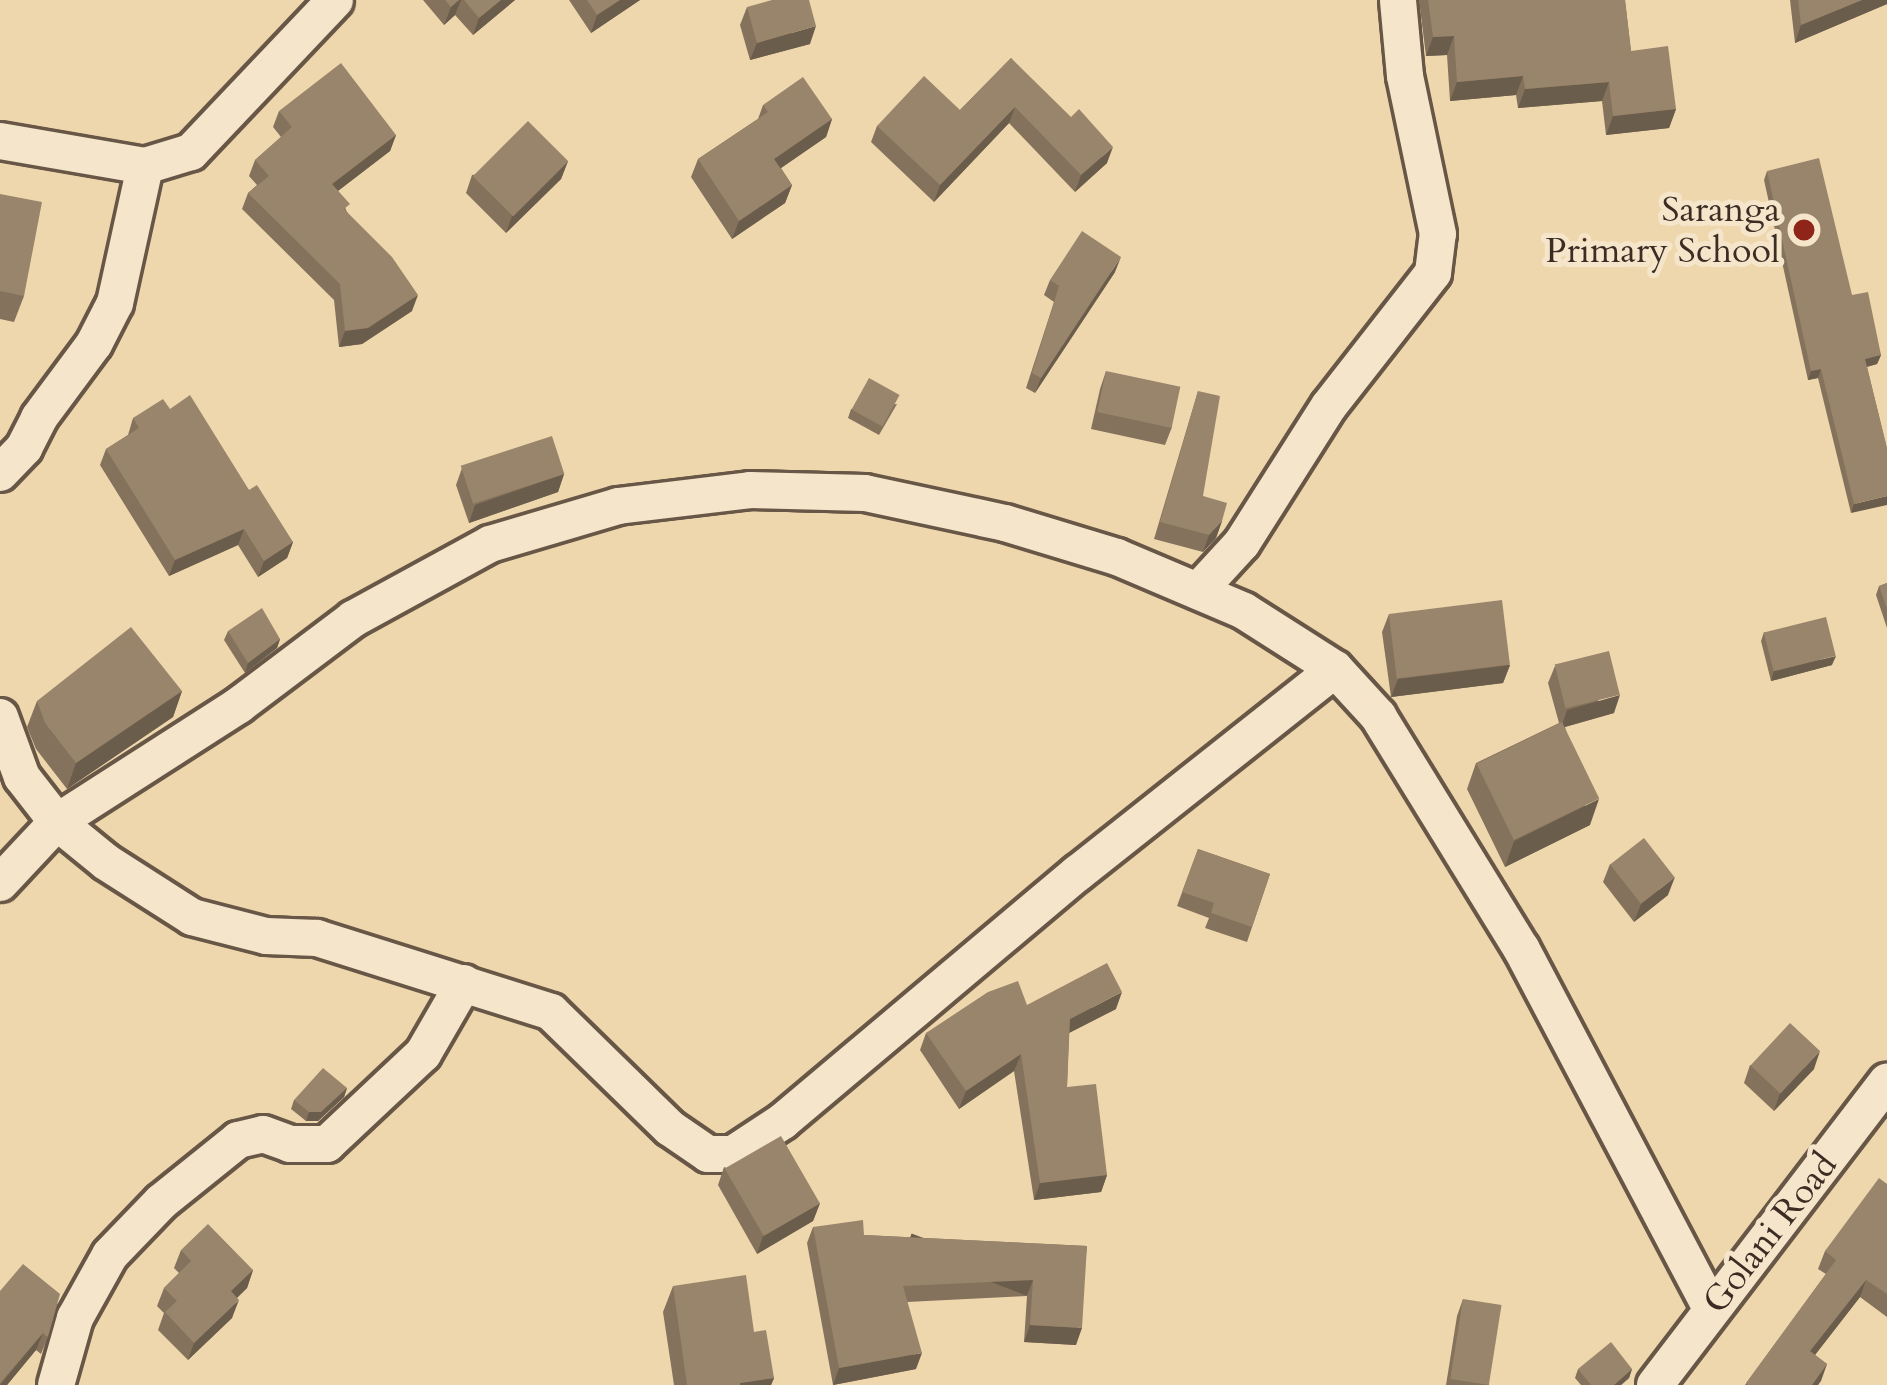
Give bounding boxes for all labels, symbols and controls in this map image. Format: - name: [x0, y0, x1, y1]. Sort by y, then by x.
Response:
- place label: Saranga Primary School: [1545, 187, 1780, 272]
- marker: Saranga Primary School: [1791, 217, 1817, 243]
- street label: Golani Road: [1694, 1144, 1846, 1322]

